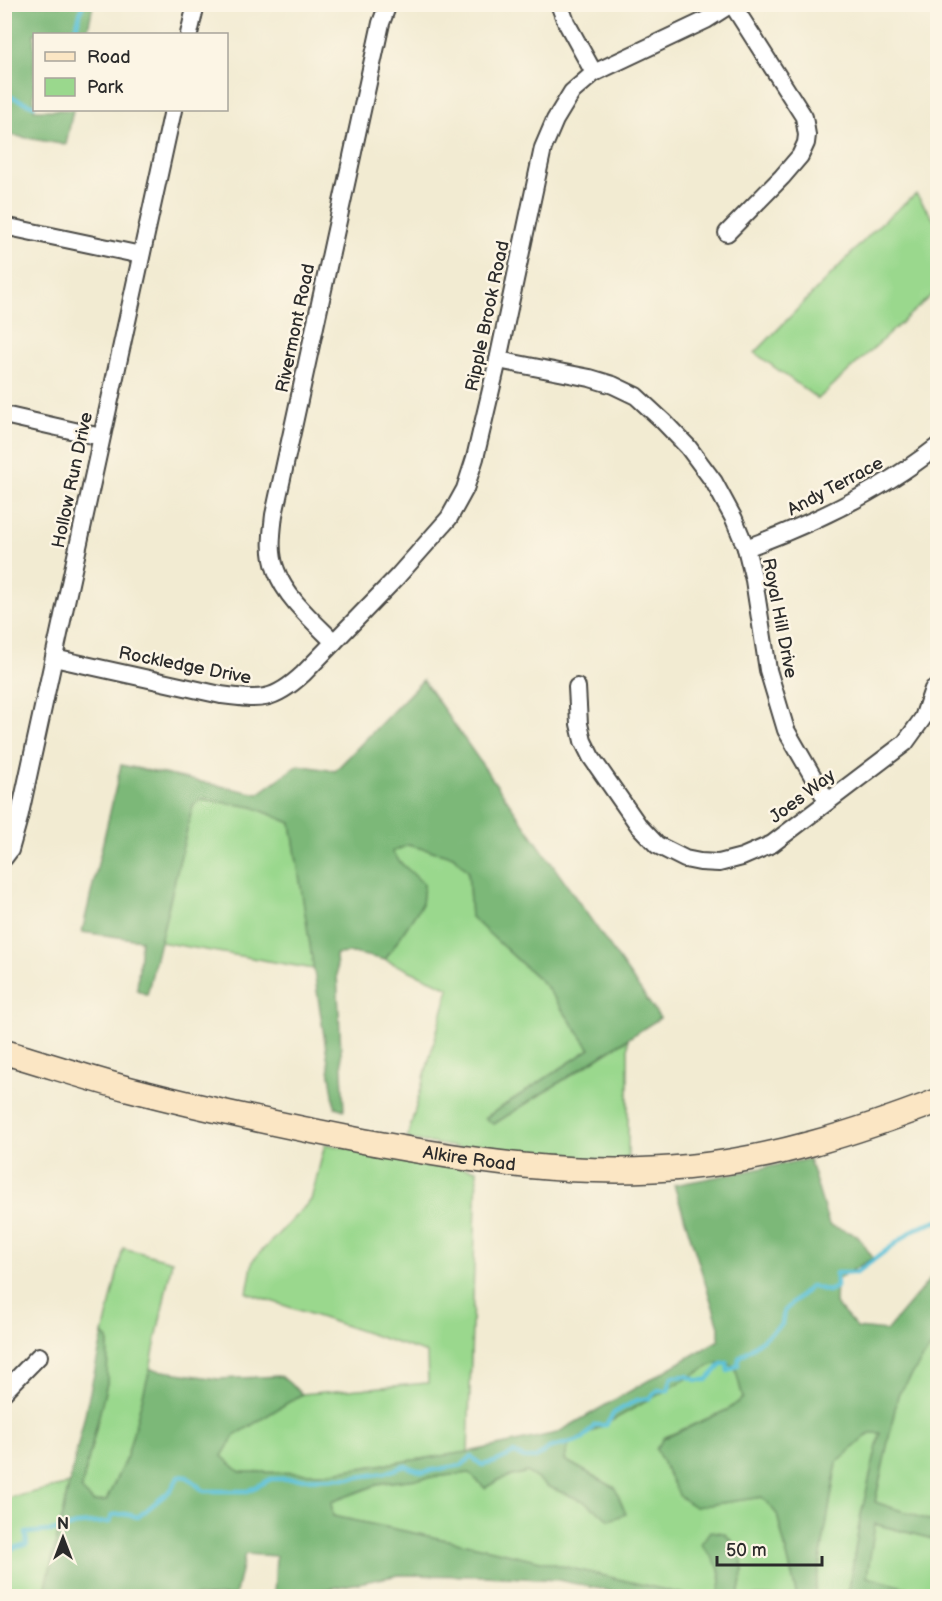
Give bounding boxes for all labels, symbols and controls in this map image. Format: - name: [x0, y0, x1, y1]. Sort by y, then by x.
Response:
- legend: [33, 33, 228, 111]
- text: Road: [87, 47, 131, 68]
- text: Park: [87, 77, 123, 98]
- street label: Ripple Brook Road: [461, 239, 514, 393]
- street label: Rivermont Road: [272, 262, 319, 394]
- street label: Hollow Run Drive: [48, 410, 97, 550]
- street label: Andy Terrace: [784, 452, 887, 520]
- street label: Royal Hill Drive: [758, 556, 802, 680]
- street label: Rockledge Drive: [117, 642, 253, 689]
- street label: Joes Way: [765, 764, 840, 828]
- street label: Alkire Road: [422, 1142, 517, 1176]
- north arrow: [33, 1508, 93, 1568]
- text: N: [57, 1515, 69, 1534]
- scale bar: [717, 1529, 822, 1567]
- text: 50 m: [726, 1540, 767, 1561]

